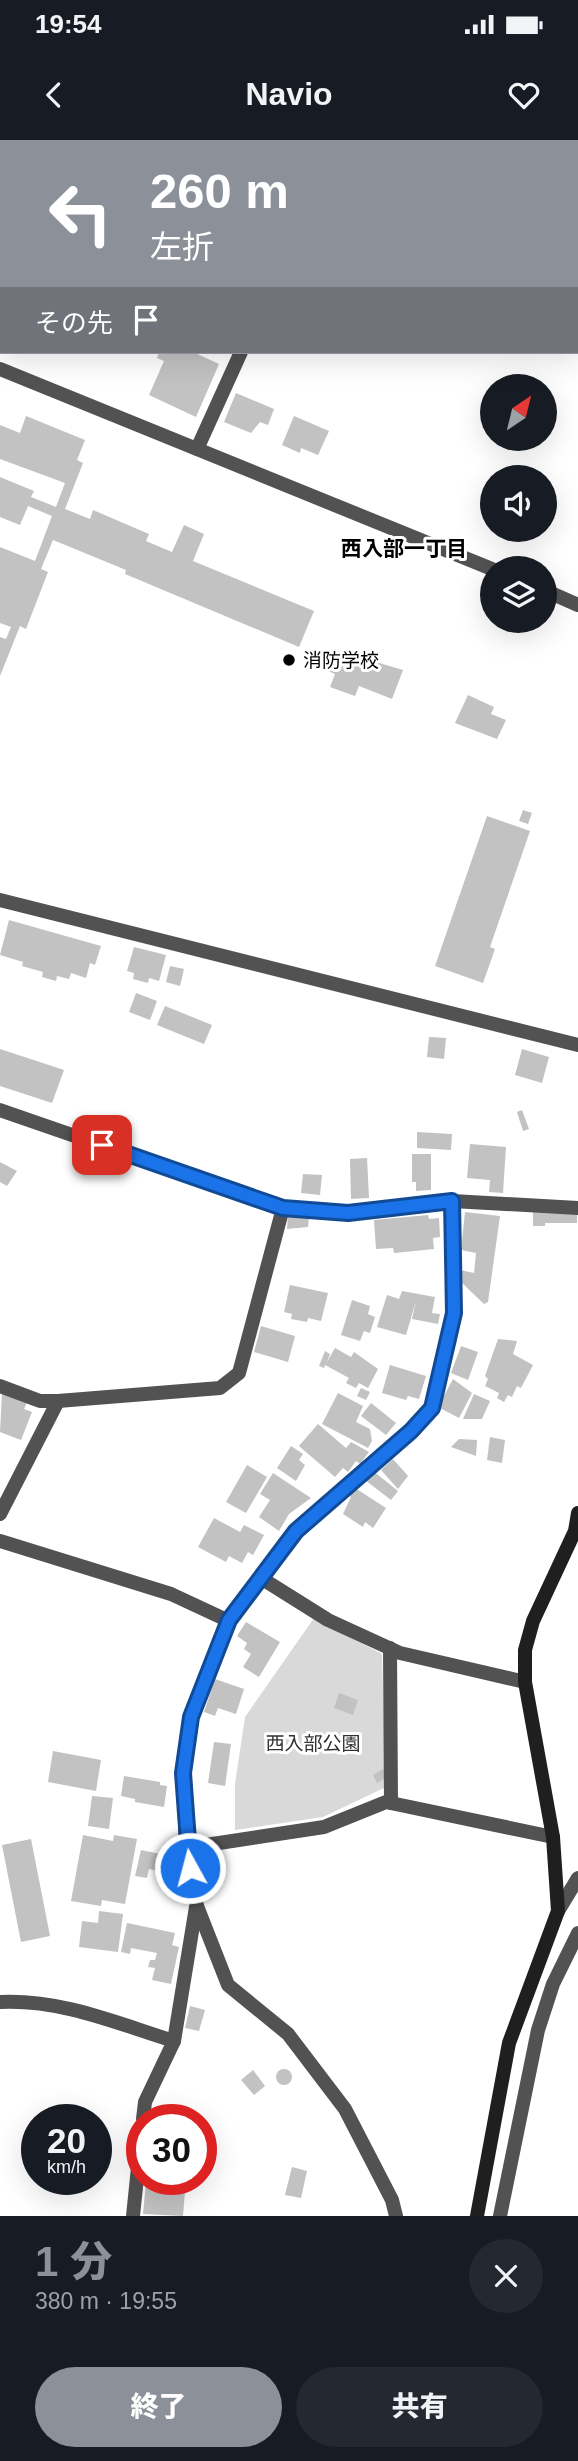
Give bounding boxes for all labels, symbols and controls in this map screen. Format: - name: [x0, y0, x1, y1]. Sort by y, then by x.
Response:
- text: 19:54: [35, 9, 102, 39]
- icon: back: [35, 76, 73, 114]
- text: Navio: [245, 76, 333, 112]
- icon: heart: [505, 76, 543, 114]
- text: 260 m: [150, 164, 289, 218]
- icon: left: [35, 168, 126, 259]
- text: 左折: [150, 229, 214, 265]
- icon: arrive: [127, 301, 165, 339]
- text: その先: [35, 308, 113, 338]
- north arrow: [480, 374, 556, 452]
- map controls: [480, 374, 557, 633]
- button: sound: [480, 465, 557, 542]
- district label: 西入部一丁目: [341, 537, 467, 560]
- button: layers: [480, 556, 557, 633]
- place label: 消防学校: [303, 650, 379, 671]
- marker: 消防学校: [281, 652, 297, 668]
- pin: [72, 1115, 132, 1175]
- icon: arrive: [83, 1126, 121, 1164]
- park label: 西入部公園: [265, 1733, 361, 1754]
- position arrow: [153, 1831, 227, 1905]
- speed limit sign: 30: [126, 2104, 217, 2195]
- text: 20: [47, 2121, 86, 2160]
- text: km/h: [47, 2157, 86, 2177]
- text: 1 分: [35, 2238, 112, 2285]
- button: close: [469, 2239, 543, 2313]
- text: 380 m · 19:55: [35, 2288, 177, 2314]
- button: 終了: [35, 2367, 282, 2447]
- button: 共有: [296, 2367, 543, 2447]

